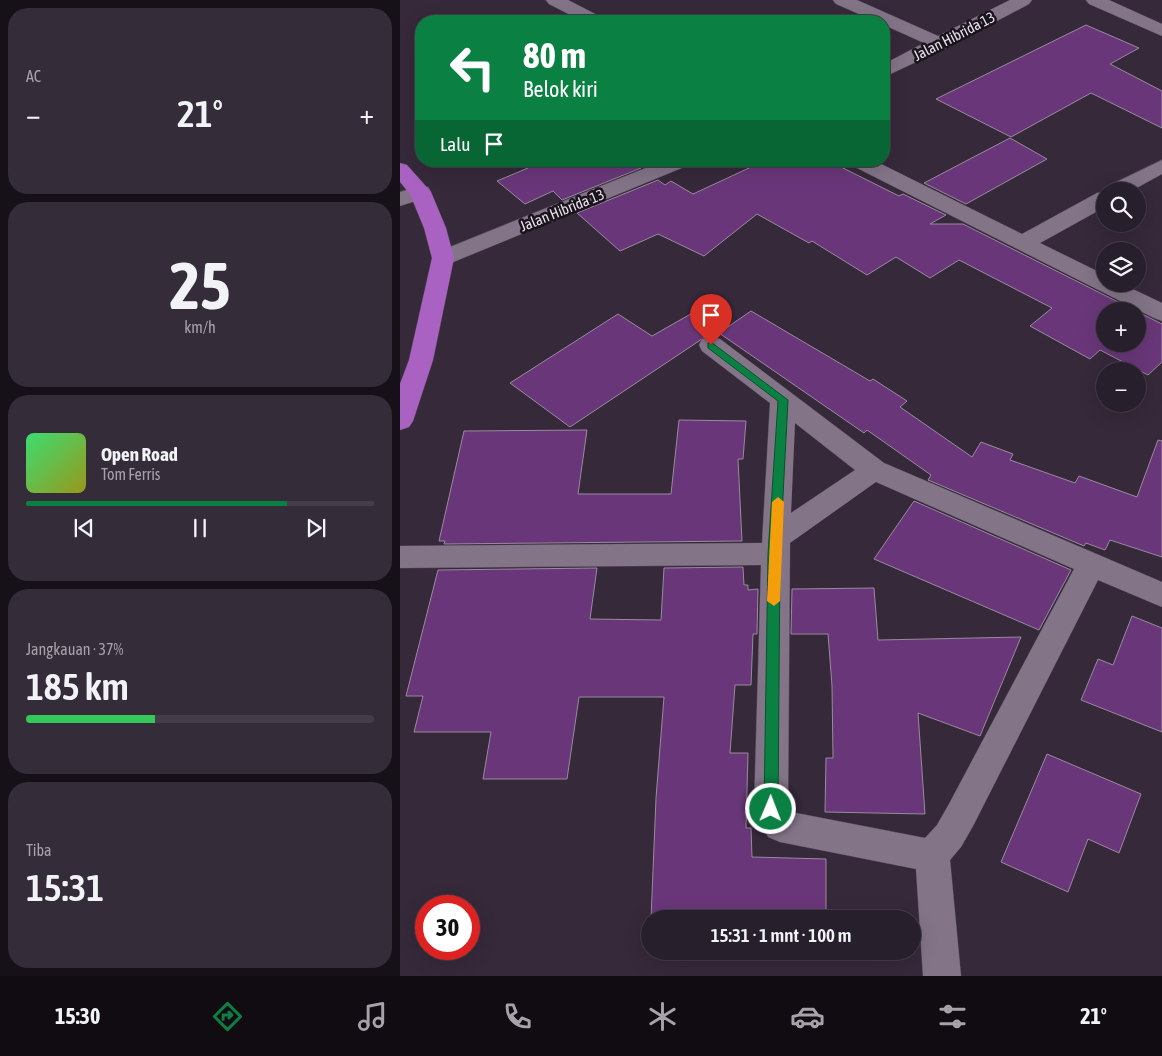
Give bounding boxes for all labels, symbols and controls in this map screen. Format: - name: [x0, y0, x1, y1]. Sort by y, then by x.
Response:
- street label: Jalan Hibrida 13: [910, 8, 998, 64]
- icon: left: [440, 35, 505, 100]
- text: 80 m: [523, 35, 586, 75]
- text: AC: [26, 67, 41, 85]
- text: Belok kiri: [523, 76, 598, 102]
- text: 21°: [177, 92, 223, 135]
- text: −: [26, 98, 41, 130]
- text: +: [359, 98, 374, 130]
- icon: arrive: [480, 130, 508, 158]
- text: Lalu: [440, 133, 470, 155]
- map controls: [1096, 182, 1146, 412]
- button: search: [1096, 182, 1146, 232]
- street label: Jalan Hibrida 13: [517, 185, 607, 235]
- button: layers: [1096, 242, 1146, 292]
- text: 25: [169, 248, 231, 323]
- pin: [690, 294, 732, 345]
- icon: arrive: [697, 301, 725, 329]
- button: +: [1096, 302, 1146, 352]
- text: km/h: [184, 318, 216, 336]
- button: −: [1096, 362, 1146, 412]
- text: Open Road: [101, 443, 178, 465]
- text: Tom Ferris: [101, 465, 160, 483]
- icon: previous: [70, 514, 98, 542]
- icon: pause: [186, 514, 214, 542]
- icon: next: [302, 514, 330, 542]
- text: Jangkauan · 37%: [26, 640, 123, 658]
- text: 185 km: [26, 665, 129, 708]
- position arrow: [744, 782, 796, 834]
- text: Tiba: [26, 841, 51, 859]
- text: 15:31: [26, 866, 104, 909]
- speed limit sign: 30: [415, 895, 480, 960]
- text: 15:31 · 1 mnt · 100 m: [711, 924, 851, 946]
- icon: directions: [210, 999, 245, 1034]
- icon: music: [355, 999, 390, 1034]
- icon: phone: [500, 999, 535, 1034]
- icon: climate: [645, 999, 680, 1034]
- icon: car: [790, 999, 825, 1034]
- icon: filters: [935, 999, 970, 1034]
- text: 15:30: [55, 1003, 100, 1029]
- text: 21°: [1080, 1003, 1107, 1029]

